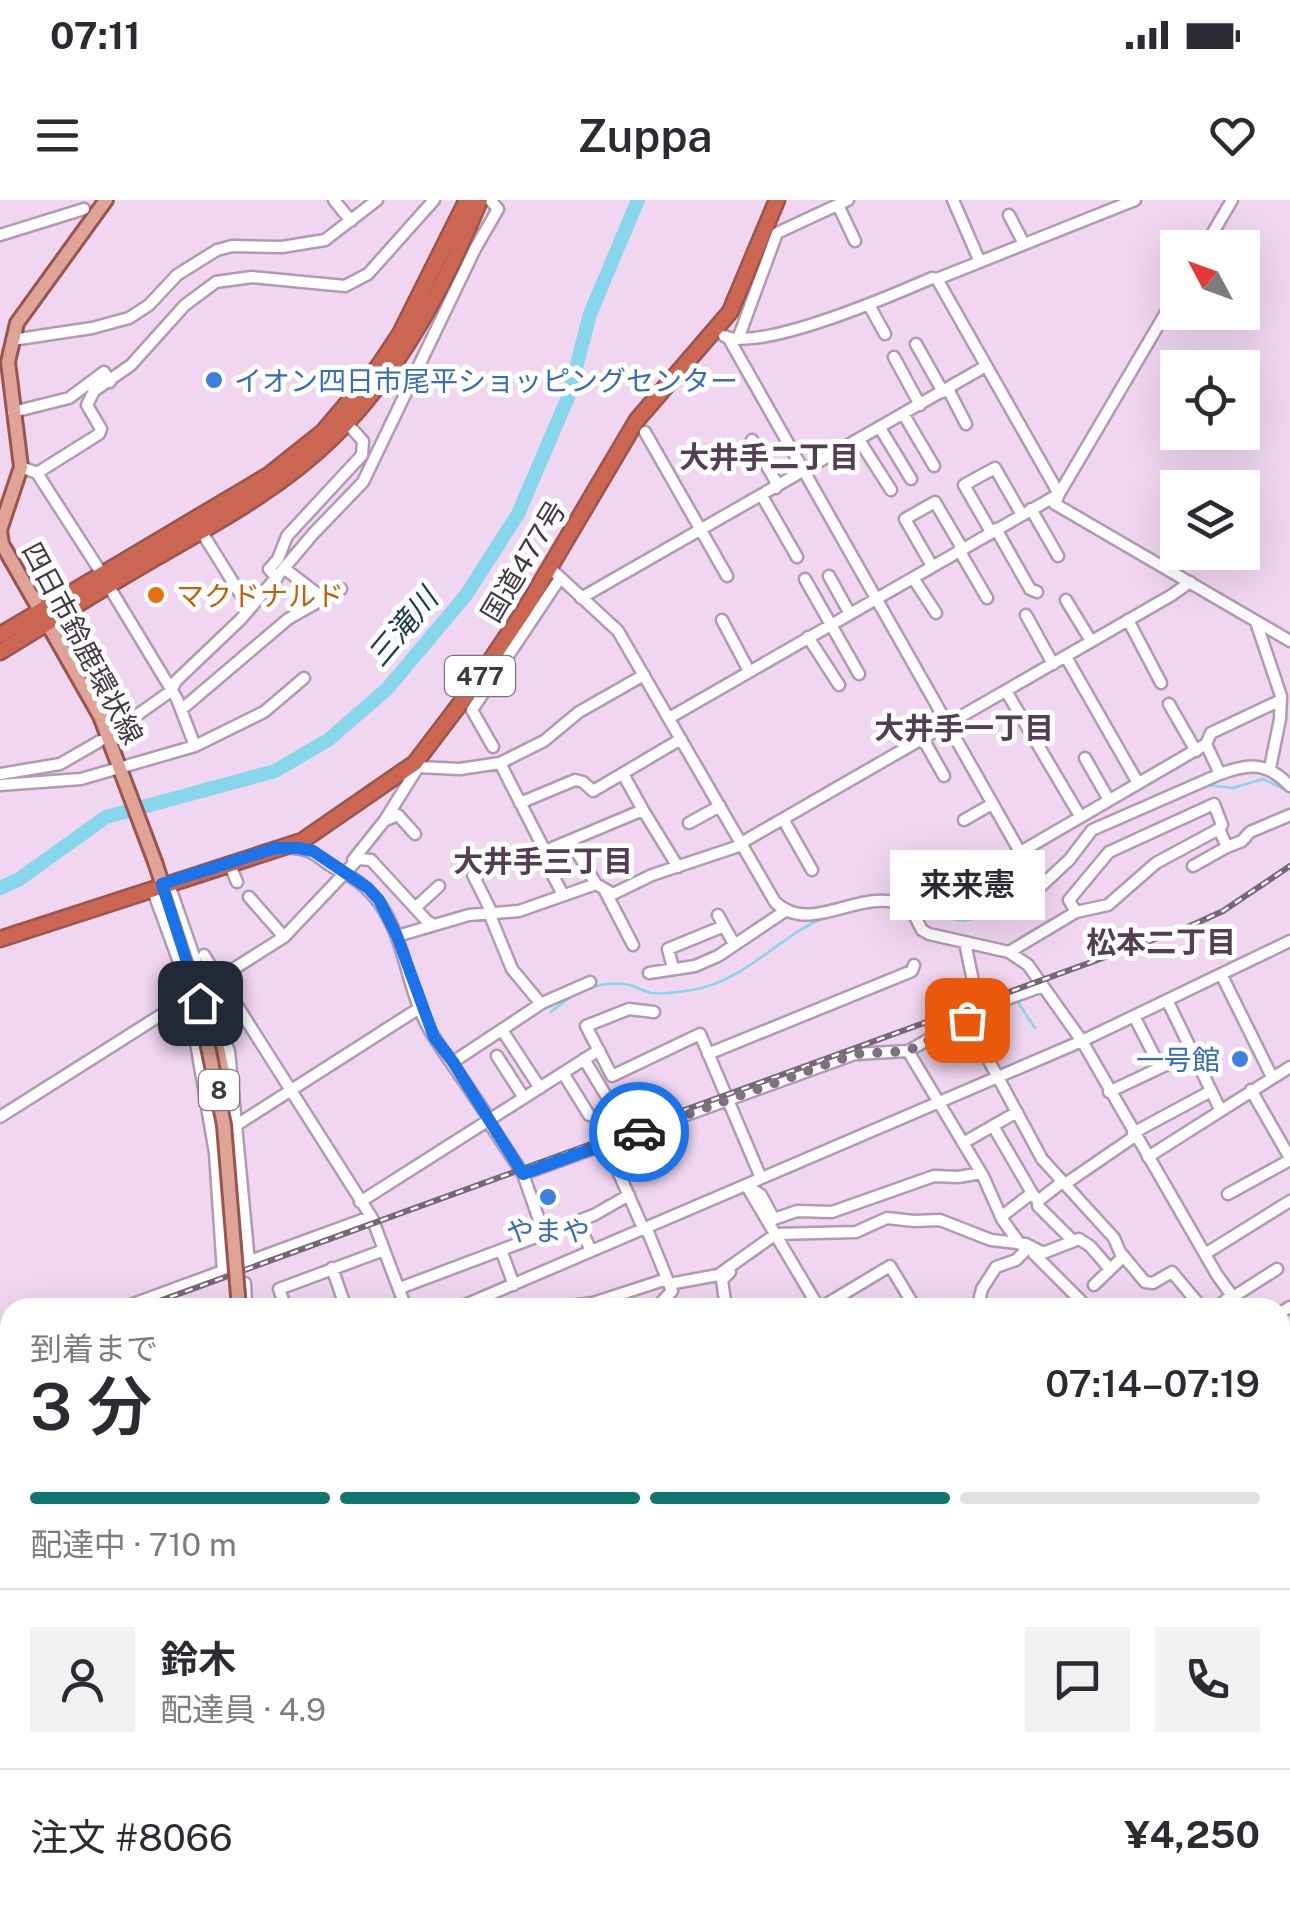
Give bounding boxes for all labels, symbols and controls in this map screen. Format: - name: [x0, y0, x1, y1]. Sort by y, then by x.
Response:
- text: 07:11: [50, 13, 140, 58]
- icon: menu: [30, 108, 85, 163]
- icon: heart: [1205, 108, 1260, 163]
- text: Zuppa: [577, 109, 713, 162]
- north arrow: [1160, 230, 1260, 330]
- map controls: [1160, 230, 1260, 570]
- button: locate: [1160, 350, 1260, 450]
- place label: イオン四日市尾平ショッピングセンター: [234, 364, 738, 397]
- marker: イオン四日市尾平ショッピングセンター: [203, 369, 225, 391]
- district label: 大井手二丁目: [679, 439, 859, 475]
- button: layers: [1160, 470, 1260, 570]
- street label: 国道477号: [474, 494, 572, 628]
- street label: 四日市鈴鹿環状線: [16, 536, 150, 750]
- place label: マクドナルド: [176, 579, 344, 612]
- water label: 三滝川: [359, 579, 447, 673]
- marker: マクドナルド: [145, 584, 167, 606]
- road number: 477: [445, 656, 515, 696]
- district label: 大井手一丁目: [874, 710, 1054, 746]
- district label: 大井手三丁目: [453, 843, 633, 879]
- callout: 来来憲: [890, 850, 1044, 920]
- text: 来来憲: [919, 866, 1016, 903]
- district label: 松本二丁目: [1086, 924, 1236, 960]
- pin: [158, 961, 243, 1046]
- icon: home: [173, 976, 228, 1031]
- pin: [925, 978, 1010, 1063]
- icon: bag: [940, 993, 995, 1048]
- place label: 一号館: [1136, 1043, 1220, 1076]
- marker: 一号館: [1229, 1048, 1251, 1070]
- road number: 8: [199, 1070, 239, 1110]
- courier: [589, 1082, 689, 1182]
- icon: car: [612, 1105, 667, 1160]
- marker: やまや: [537, 1186, 559, 1208]
- place label: やまや: [506, 1214, 590, 1247]
- text: 到着まで: [30, 1330, 158, 1367]
- text: 07:14–07:19: [1045, 1361, 1260, 1406]
- text: 3 分: [30, 1368, 152, 1445]
- text: 配達中 · 710 m: [30, 1526, 237, 1563]
- button: person: [30, 1627, 135, 1732]
- button: chat: [1025, 1627, 1130, 1732]
- button: phone: [1155, 1627, 1260, 1732]
- text: 鈴木: [160, 1637, 236, 1682]
- text: 配達員 · 4.9: [160, 1691, 326, 1728]
- text: ¥4,250: [1124, 1812, 1260, 1857]
- text: 注文 #8066: [30, 1815, 233, 1860]

